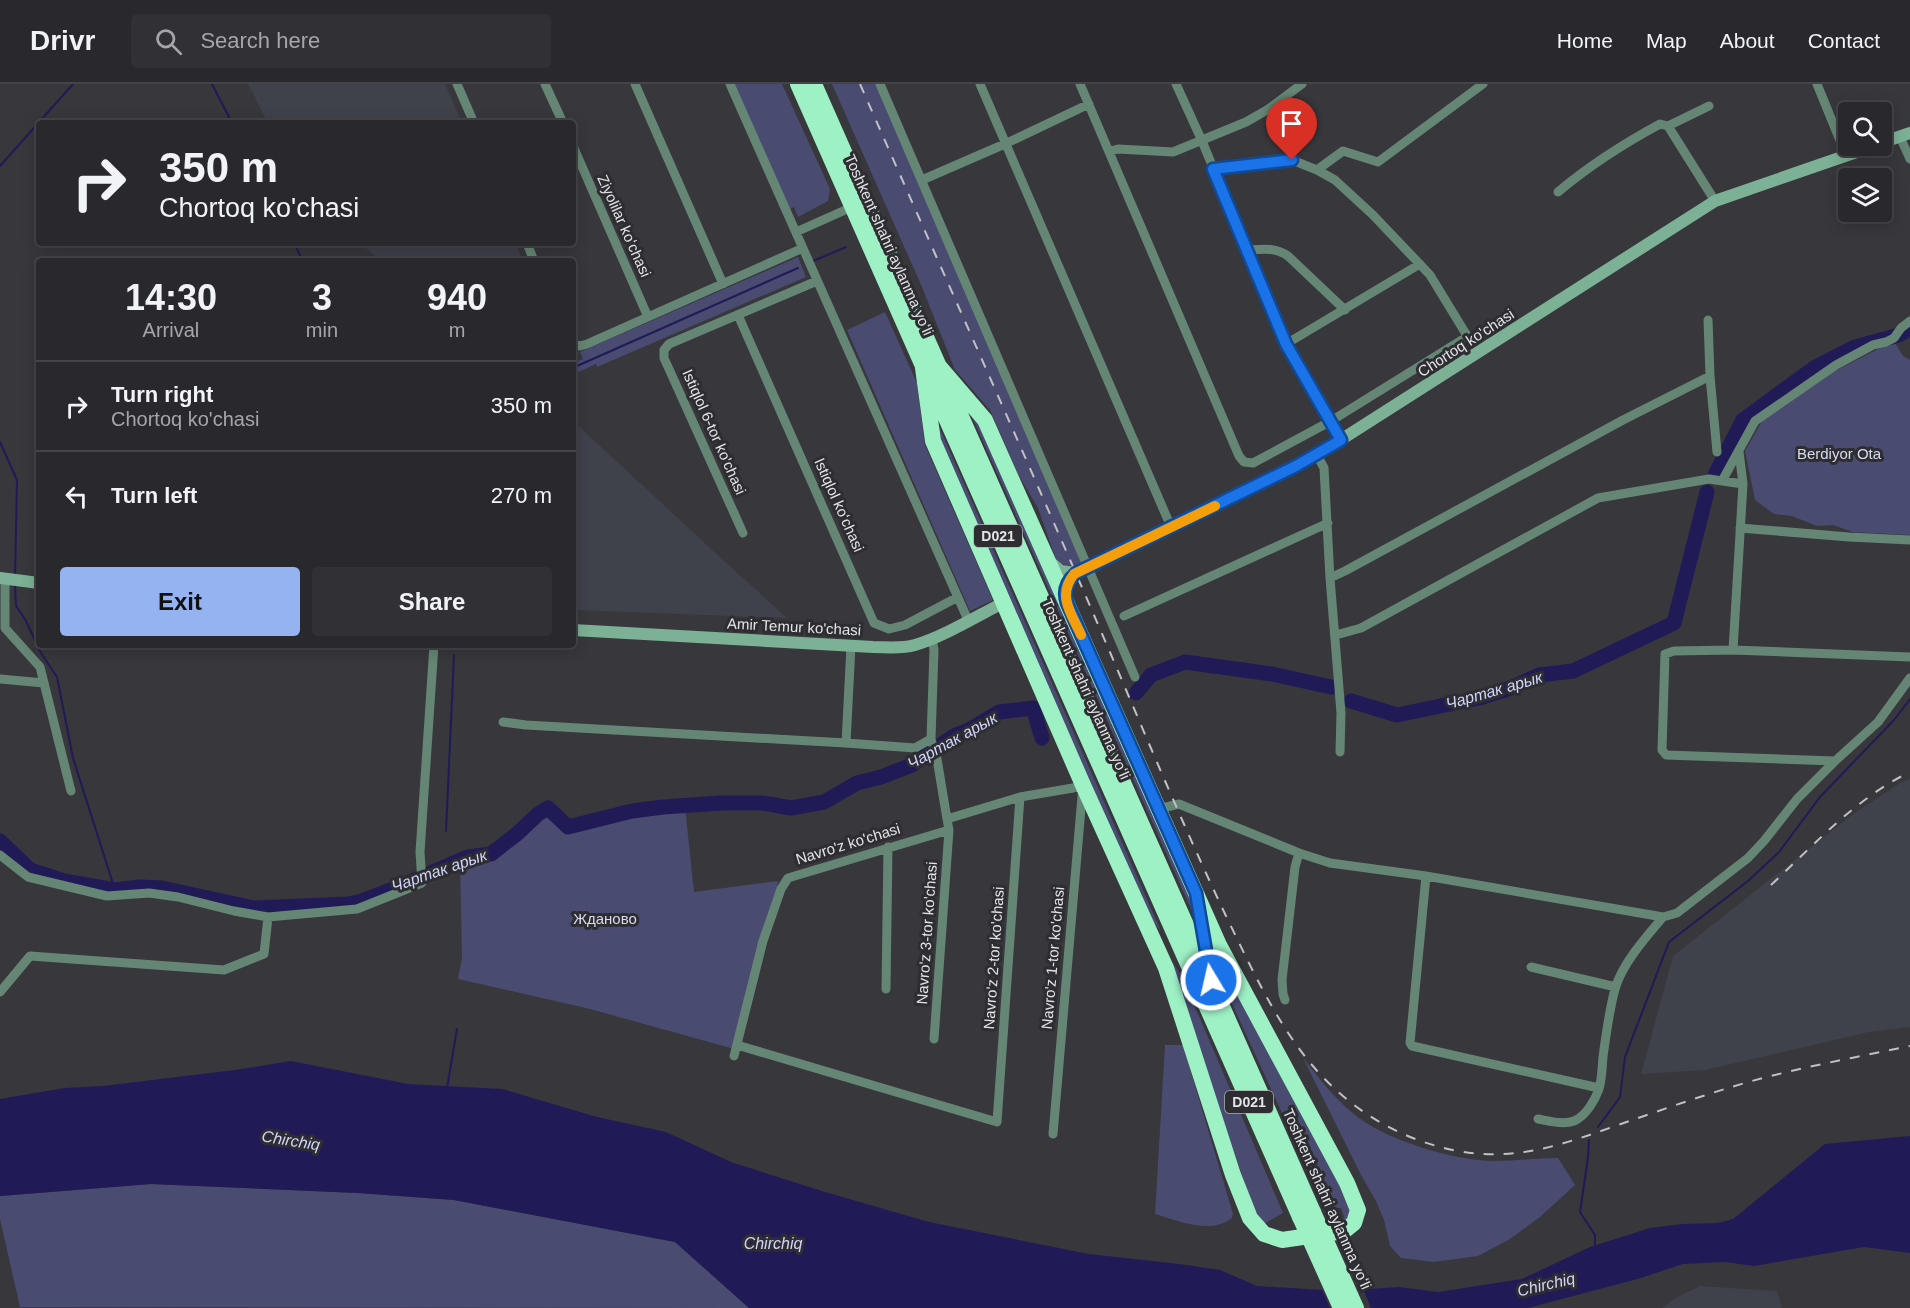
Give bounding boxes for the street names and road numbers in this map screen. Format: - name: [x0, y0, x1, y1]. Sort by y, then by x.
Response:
- street label: Toshkent shahri aylanma yoʻli: [842, 152, 937, 338]
- street label: Ziyolilar koʻchasi: [594, 172, 655, 280]
- street label: Chortoq ko'chasi: [1414, 305, 1517, 380]
- street label: Istiqlol 6-tor ko'chasi: [679, 366, 750, 497]
- street label: Istiqlol koʻchasi: [811, 455, 868, 554]
- road number: D021: [974, 525, 1022, 547]
- street label: Toshkent shahri aylanma yoʻli: [1039, 596, 1134, 782]
- street label: Amir Temur ko'chasi: [727, 614, 862, 639]
- street label: Navro'z ko'chasi: [794, 820, 902, 867]
- street label: Navro'z 3-tor ko'chasi: [913, 861, 940, 1005]
- street label: Navro'z 2-tor ko'chasi: [980, 886, 1007, 1030]
- street label: Navro'z 1-tor ko'chasi: [1038, 886, 1067, 1030]
- road number: D021: [1225, 1091, 1273, 1113]
- street label: Toshkent shahri aylanma yoʻli: [1280, 1106, 1375, 1292]

